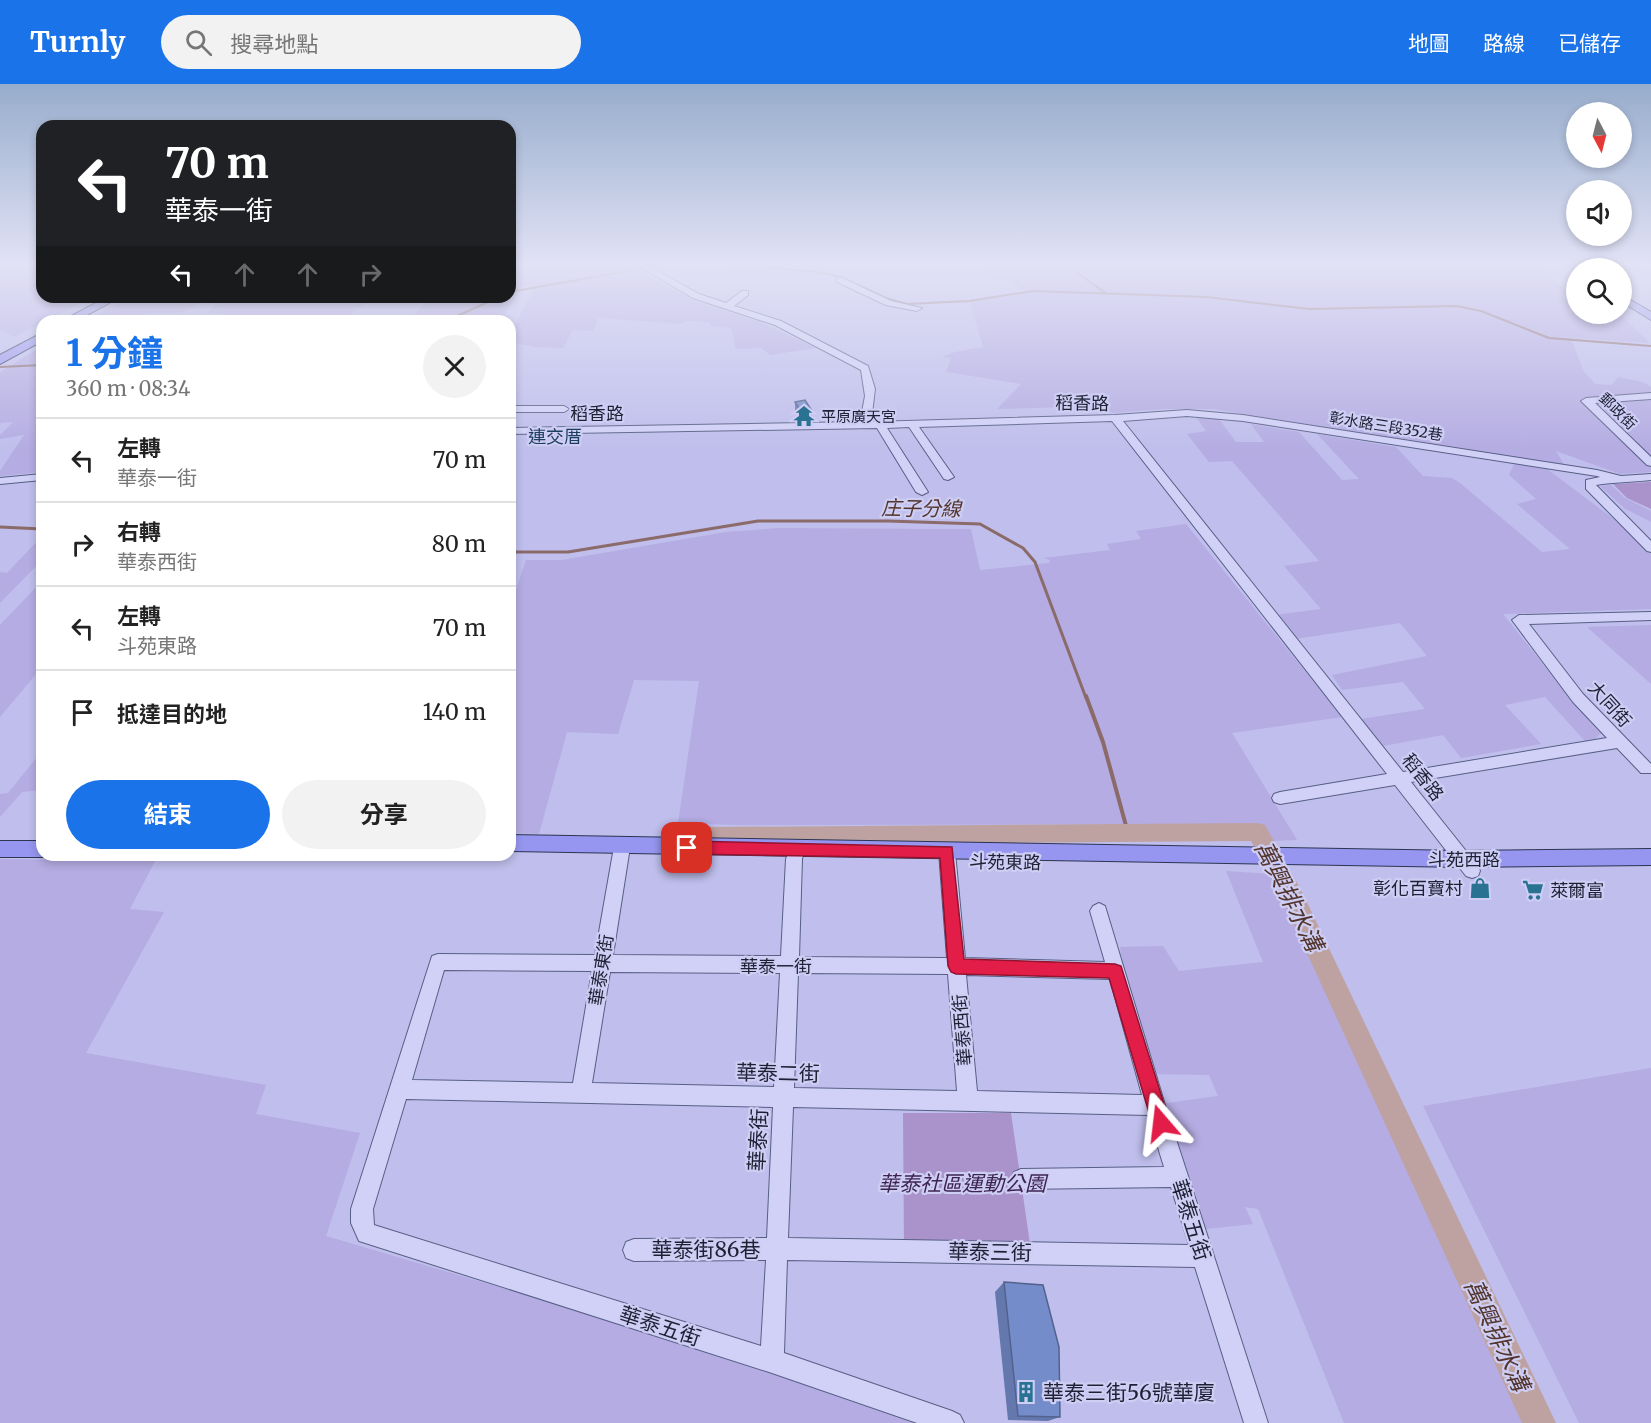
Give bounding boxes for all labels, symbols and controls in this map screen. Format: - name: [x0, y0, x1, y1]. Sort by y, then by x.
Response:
- search box: [161, 15, 581, 69]
- text: Turnly: [30, 24, 125, 60]
- icon: search: [182, 26, 215, 59]
- text: 搜尋地點: [230, 30, 318, 58]
- text: 地圖: [1408, 30, 1450, 57]
- text: 路線: [1483, 30, 1525, 57]
- text: 已儲存: [1558, 30, 1621, 57]
- north arrow: [1566, 102, 1632, 168]
- map controls: [1566, 102, 1632, 324]
- text: 70 m: [165, 137, 269, 189]
- icon: left: [66, 144, 144, 222]
- button: sound: [1566, 180, 1632, 246]
- text: 華泰一街: [165, 193, 273, 227]
- icon: left: [165, 258, 198, 291]
- icon: ahead: [228, 258, 261, 291]
- icon: ahead: [291, 258, 324, 291]
- icon: right: [354, 258, 387, 291]
- button: search: [1566, 258, 1632, 324]
- text: 1 分鐘: [66, 331, 163, 376]
- button: close: [423, 335, 486, 398]
- text: 360 m · 08:34: [66, 376, 190, 401]
- street label: 郵政街: [1595, 389, 1641, 433]
- street label: 稻香路: [1055, 391, 1109, 415]
- street label: 稻香路: [570, 402, 624, 425]
- temple icon: 平原廣天宮: [792, 404, 816, 428]
- place label: 平原廣天宮: [821, 407, 896, 426]
- street label: 彰水路三段352巷: [1328, 408, 1444, 444]
- district label: 連交厝: [528, 425, 582, 448]
- text: 左轉: [117, 434, 161, 462]
- icon: left: [66, 444, 99, 477]
- text: 70 m: [433, 446, 486, 474]
- text: 華泰一街: [117, 465, 197, 490]
- water label: 庄子分線: [881, 495, 963, 521]
- text: 右轉: [117, 518, 161, 546]
- icon: right: [66, 528, 99, 561]
- text: 80 m: [432, 530, 486, 558]
- text: 華泰西街: [117, 549, 197, 574]
- text: 左轉: [117, 602, 161, 630]
- icon: left: [66, 612, 99, 645]
- text: 70 m: [433, 614, 486, 642]
- text: 斗苑東路: [117, 633, 197, 658]
- street label: 大同街: [1583, 676, 1637, 732]
- icon: arrive: [66, 696, 99, 729]
- text: 140 m: [423, 698, 486, 726]
- text: 抵達目的地: [117, 700, 227, 728]
- street label: 稻香路: [1397, 749, 1449, 805]
- button: 結束: [66, 780, 270, 849]
- button: 分享: [282, 780, 486, 849]
- pin: [661, 822, 712, 873]
- icon: arrive: [670, 831, 703, 864]
- water label: 萬興排水溝: [1248, 836, 1331, 959]
- street label: 斗苑西路: [1428, 848, 1500, 871]
- street label: 斗苑東路: [969, 850, 1041, 874]
- shop icon: 彰化百寶村: [1468, 876, 1492, 900]
- place label: 彰化百寶村: [1373, 877, 1463, 900]
- supermarket icon: 萊爾富: [1521, 878, 1545, 902]
- place label: 萊爾富: [1550, 879, 1604, 902]
- street label: 華泰東街: [584, 933, 618, 1007]
- street label: 華泰一街: [740, 955, 812, 978]
- street label: 華泰西街: [947, 993, 977, 1067]
- street label: 華泰二街: [736, 1059, 820, 1087]
- position arrow: [1129, 1091, 1193, 1155]
- street label: 華泰街: [743, 1108, 773, 1172]
- park label: 華泰社區運動公園: [878, 1170, 1049, 1197]
- street label: 華泰五街: [1165, 1176, 1217, 1264]
- street label: 華泰街86巷: [651, 1236, 761, 1263]
- street label: 華泰三街: [948, 1238, 1032, 1266]
- water label: 萬興排水溝: [1458, 1274, 1538, 1399]
- street label: 華泰五街: [616, 1300, 704, 1352]
- place label: 華泰三街56號華廈: [1043, 1379, 1215, 1406]
- building icon: 華泰三街56號華廈: [1014, 1380, 1038, 1404]

